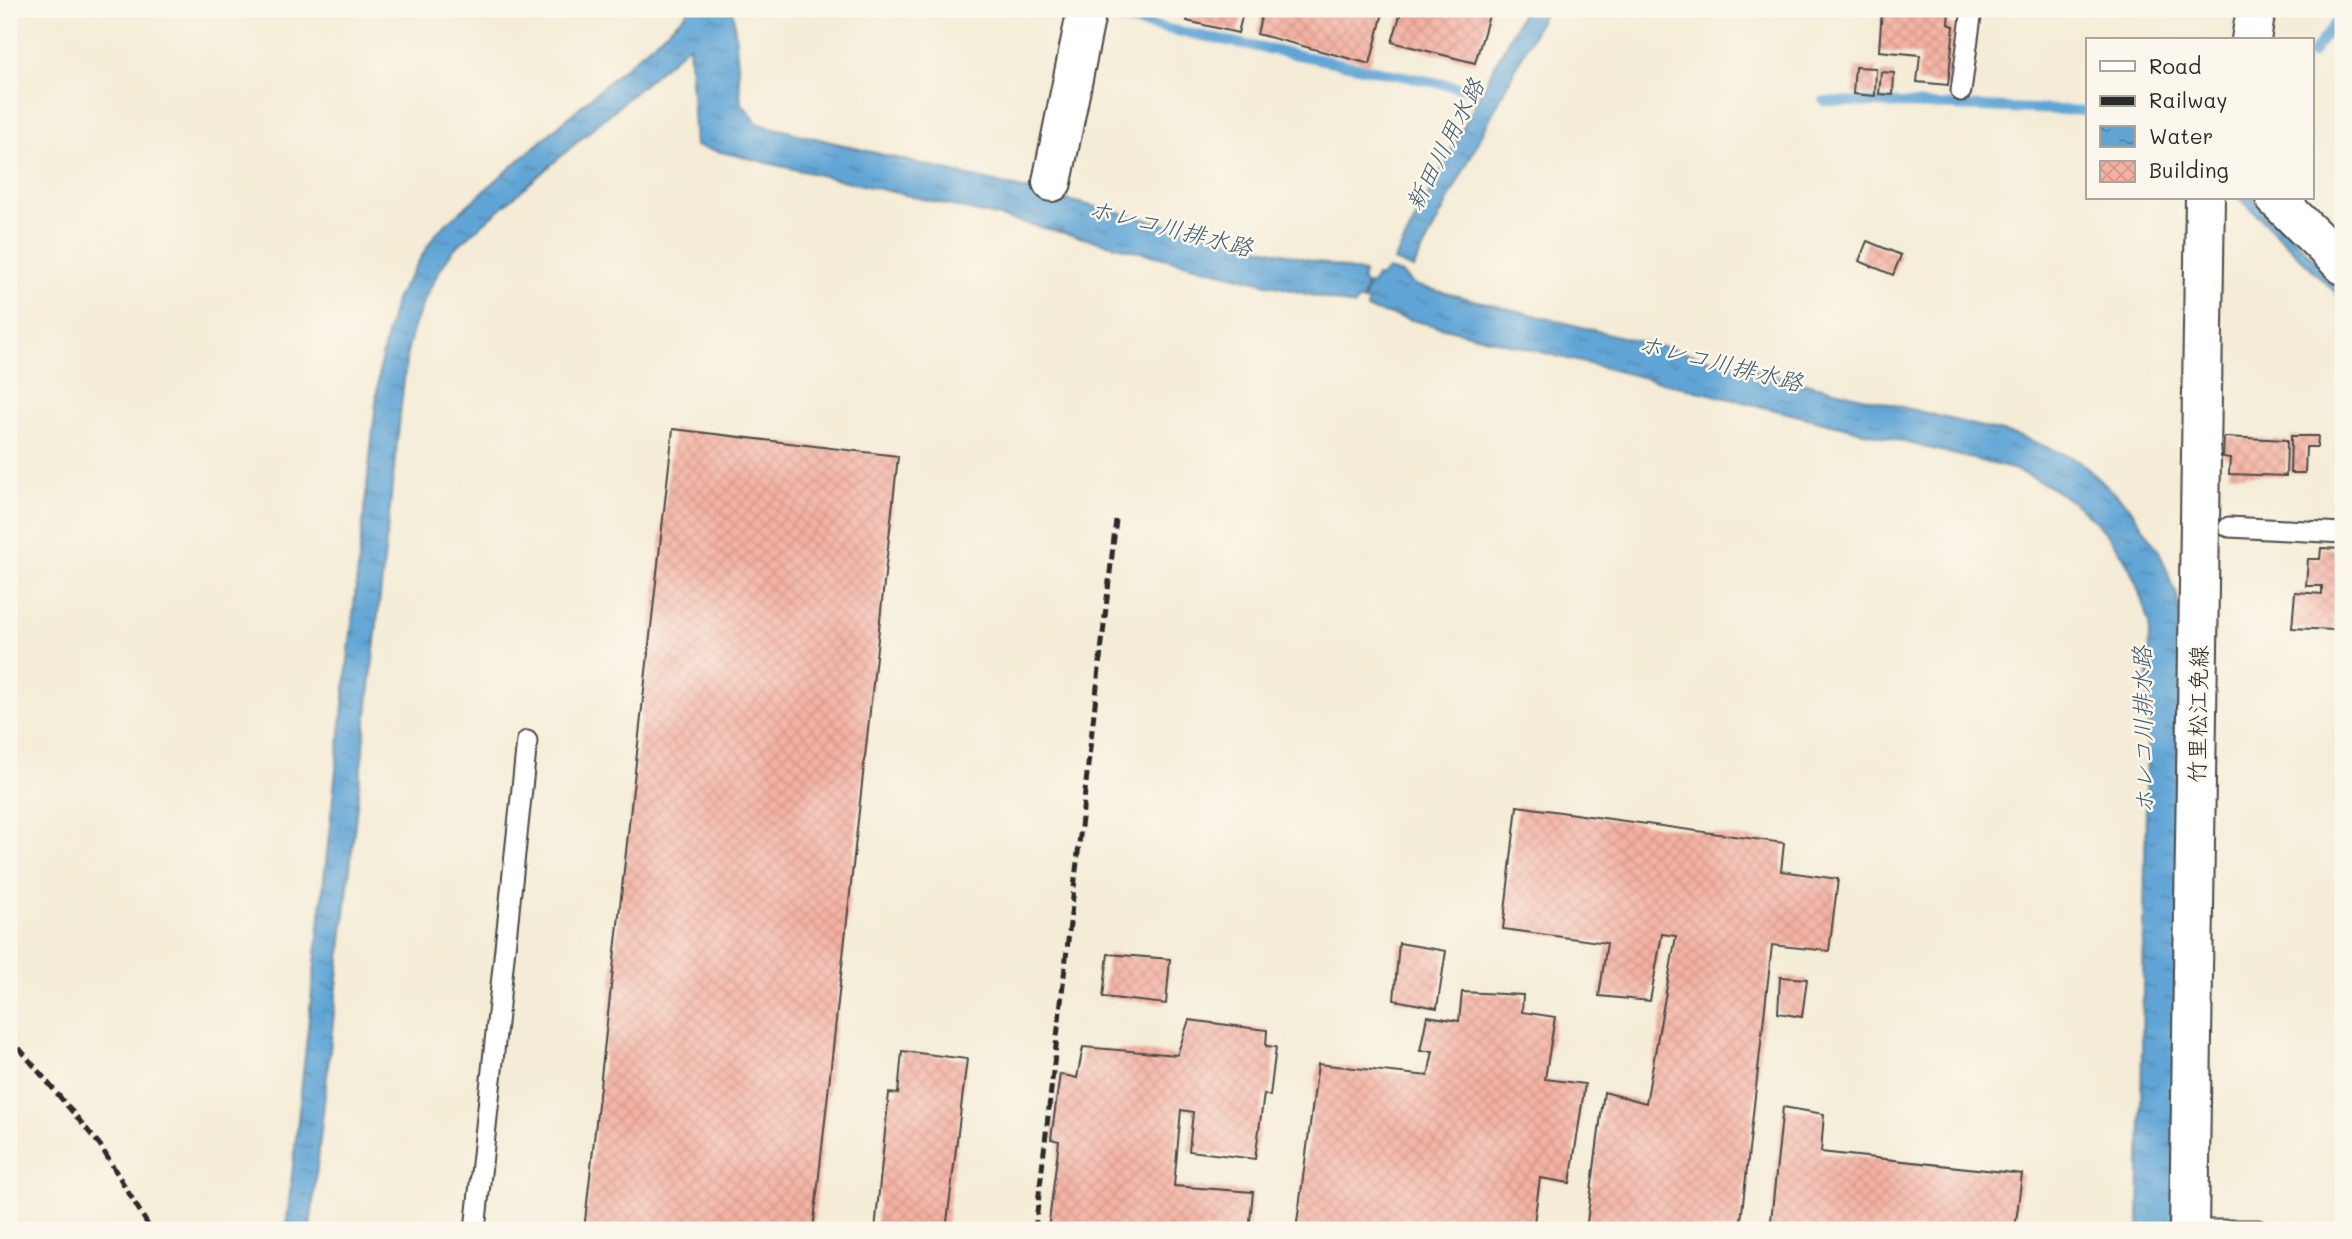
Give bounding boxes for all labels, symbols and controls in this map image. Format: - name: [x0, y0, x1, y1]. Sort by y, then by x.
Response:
- legend: [2086, 38, 2314, 200]
- text: Road: [2149, 52, 2201, 79]
- water label: 新田川用水路: [1398, 71, 1491, 215]
- text: Railway: [2149, 86, 2228, 113]
- text: Water: [2149, 122, 2213, 149]
- text: Building: [2149, 156, 2229, 183]
- water label: ホレコ川排水路: [1086, 192, 1258, 263]
- water label: ホレコ川排水路: [1636, 327, 1808, 398]
- water label: ホレコ川排水路: [2125, 644, 2159, 814]
- street label: 竹里松江免線: [2181, 645, 2213, 783]

